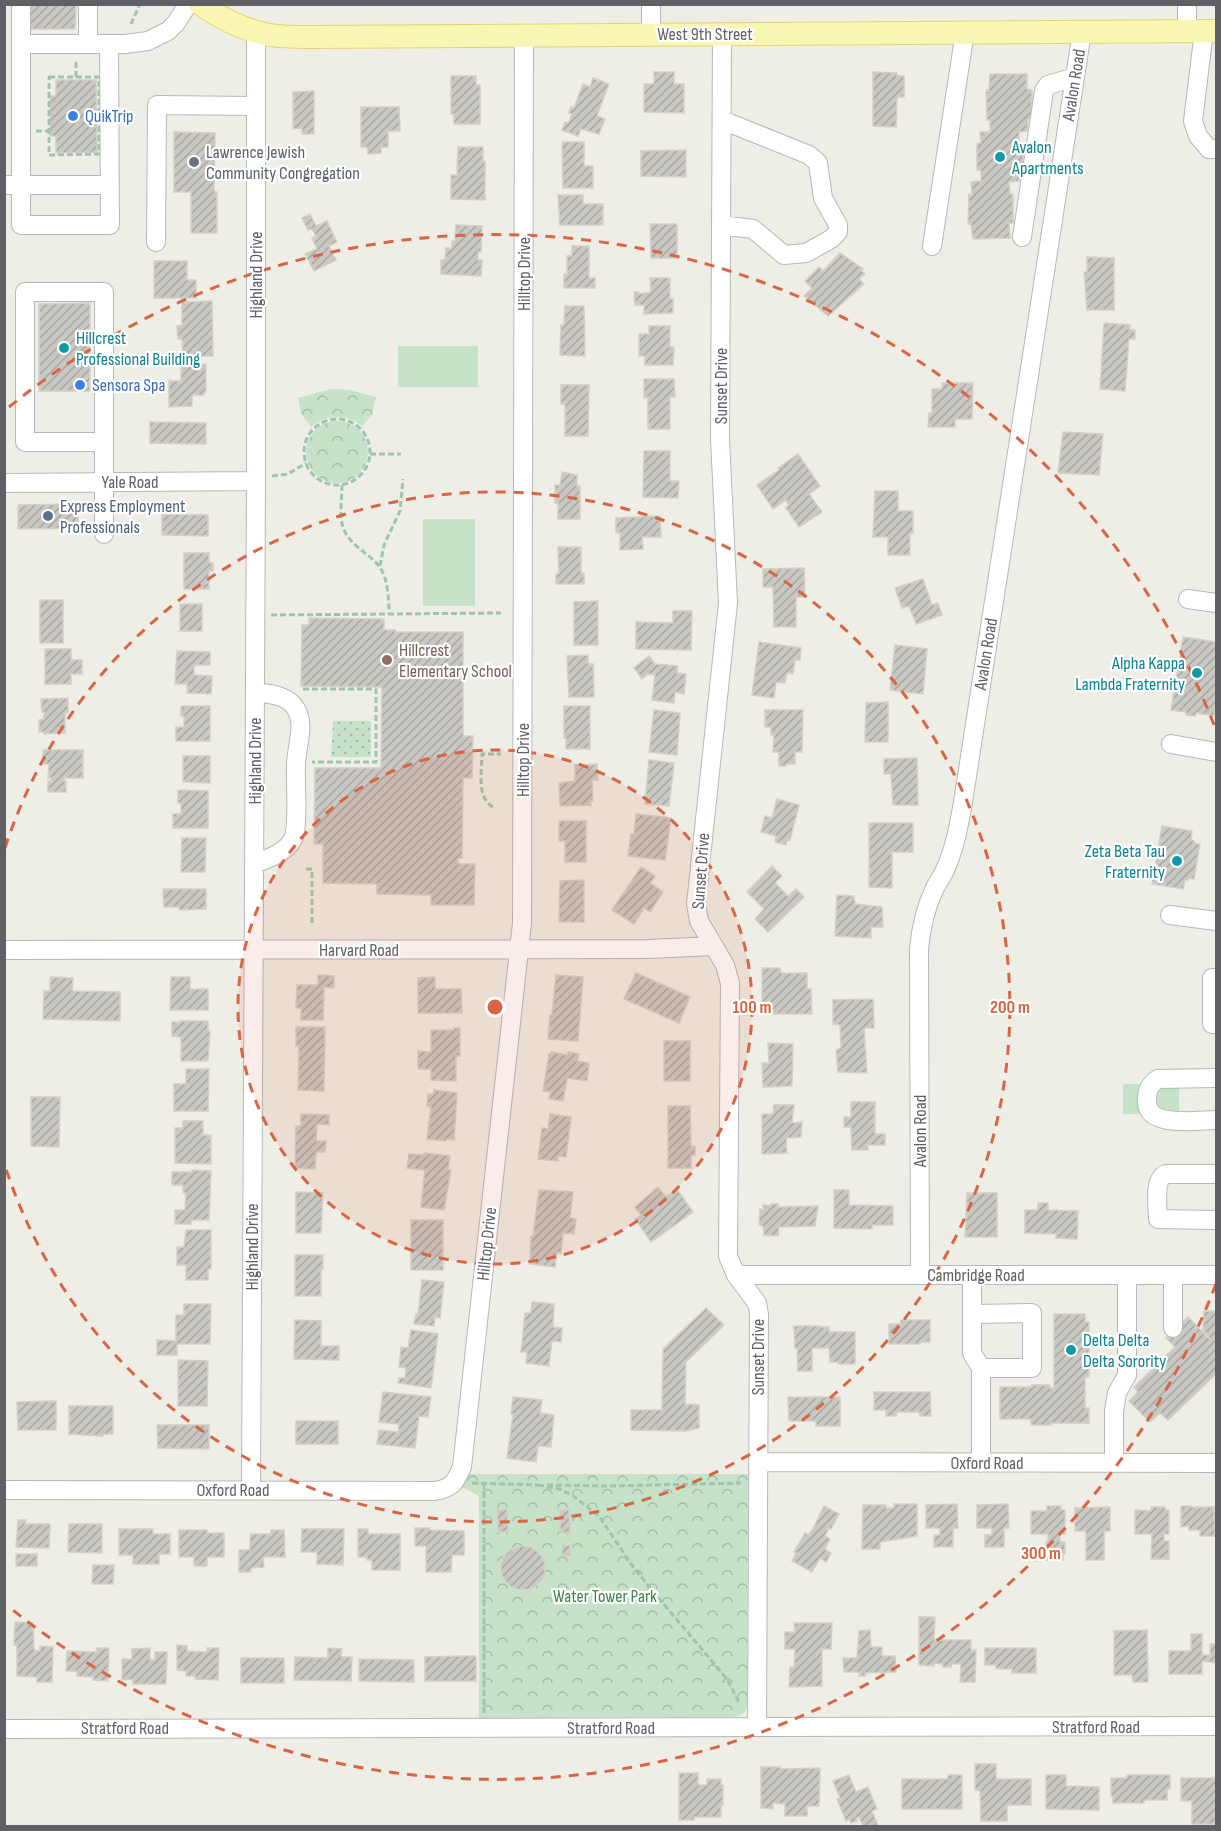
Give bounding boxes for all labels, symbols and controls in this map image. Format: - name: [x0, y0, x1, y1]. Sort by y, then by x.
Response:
- street label: West 9th Street: [657, 24, 753, 45]
- street label: Avalon Road: [1058, 48, 1090, 123]
- place label: QuikTrip: [85, 106, 134, 127]
- marker: QuikTrip: [66, 109, 80, 123]
- place label: Avalon Apartments: [1011, 137, 1084, 179]
- place label: Lawrence Jewish Community Congregation: [206, 142, 360, 184]
- marker: Avalon Apartments: [993, 150, 1007, 164]
- marker: Lawrence Jewish Community Congregation: [187, 155, 201, 169]
- street label: Highland Drive: [246, 231, 267, 319]
- street label: Hilltop Drive: [514, 237, 535, 311]
- place label: Hillcrest Professional Building: [76, 328, 200, 370]
- marker: Hillcrest Professional Building: [57, 341, 71, 355]
- street label: Sunset Drive: [711, 348, 732, 424]
- place label: Sensora Spa: [92, 375, 165, 396]
- marker: Sensora Spa: [73, 378, 87, 392]
- street label: Yale Road: [101, 472, 159, 493]
- place label: Express Employment Professionals: [60, 496, 186, 538]
- marker: Express Employment Professionals: [41, 509, 55, 523]
- street label: Avalon Road: [970, 617, 1002, 692]
- place label: Hillcrest Elementary School: [399, 640, 512, 682]
- marker: Hillcrest Elementary School: [380, 653, 394, 667]
- place label: Alpha Kappa Lambda Fraternity: [1075, 653, 1185, 695]
- marker: Alpha Kappa Lambda Fraternity: [1190, 666, 1204, 680]
- street label: Highland Drive: [245, 717, 266, 805]
- street label: Hilltop Drive: [513, 723, 534, 797]
- street label: Sunset Drive: [688, 832, 714, 910]
- place label: Zeta Beta Tau Fraternity: [1085, 841, 1165, 883]
- marker: Zeta Beta Tau Fraternity: [1170, 854, 1184, 868]
- street label: Harvard Road: [319, 940, 399, 961]
- centre of rings: [485, 997, 505, 1017]
- text: 100 m: [733, 997, 772, 1018]
- text: 200 m: [990, 997, 1030, 1018]
- street label: Avalon Road: [910, 1095, 931, 1168]
- street label: Highland Drive: [242, 1203, 263, 1291]
- street label: Hilltop Drive: [473, 1206, 501, 1282]
- street label: Cambridge Road: [927, 1265, 1025, 1286]
- street label: Sunset Drive: [748, 1319, 769, 1395]
- place label: Delta Delta Delta Sorority: [1083, 1330, 1166, 1372]
- marker: Delta Delta Delta Sorority: [1064, 1343, 1078, 1357]
- street label: Oxford Road: [950, 1453, 1024, 1474]
- street label: Oxford Road: [196, 1480, 270, 1501]
- text: 300 m: [1021, 1543, 1061, 1564]
- park label: Water Tower Park: [553, 1586, 657, 1607]
- street label: Stratford Road: [1052, 1717, 1140, 1738]
- street label: Stratford Road: [81, 1718, 169, 1739]
- street label: Stratford Road: [567, 1718, 655, 1739]

